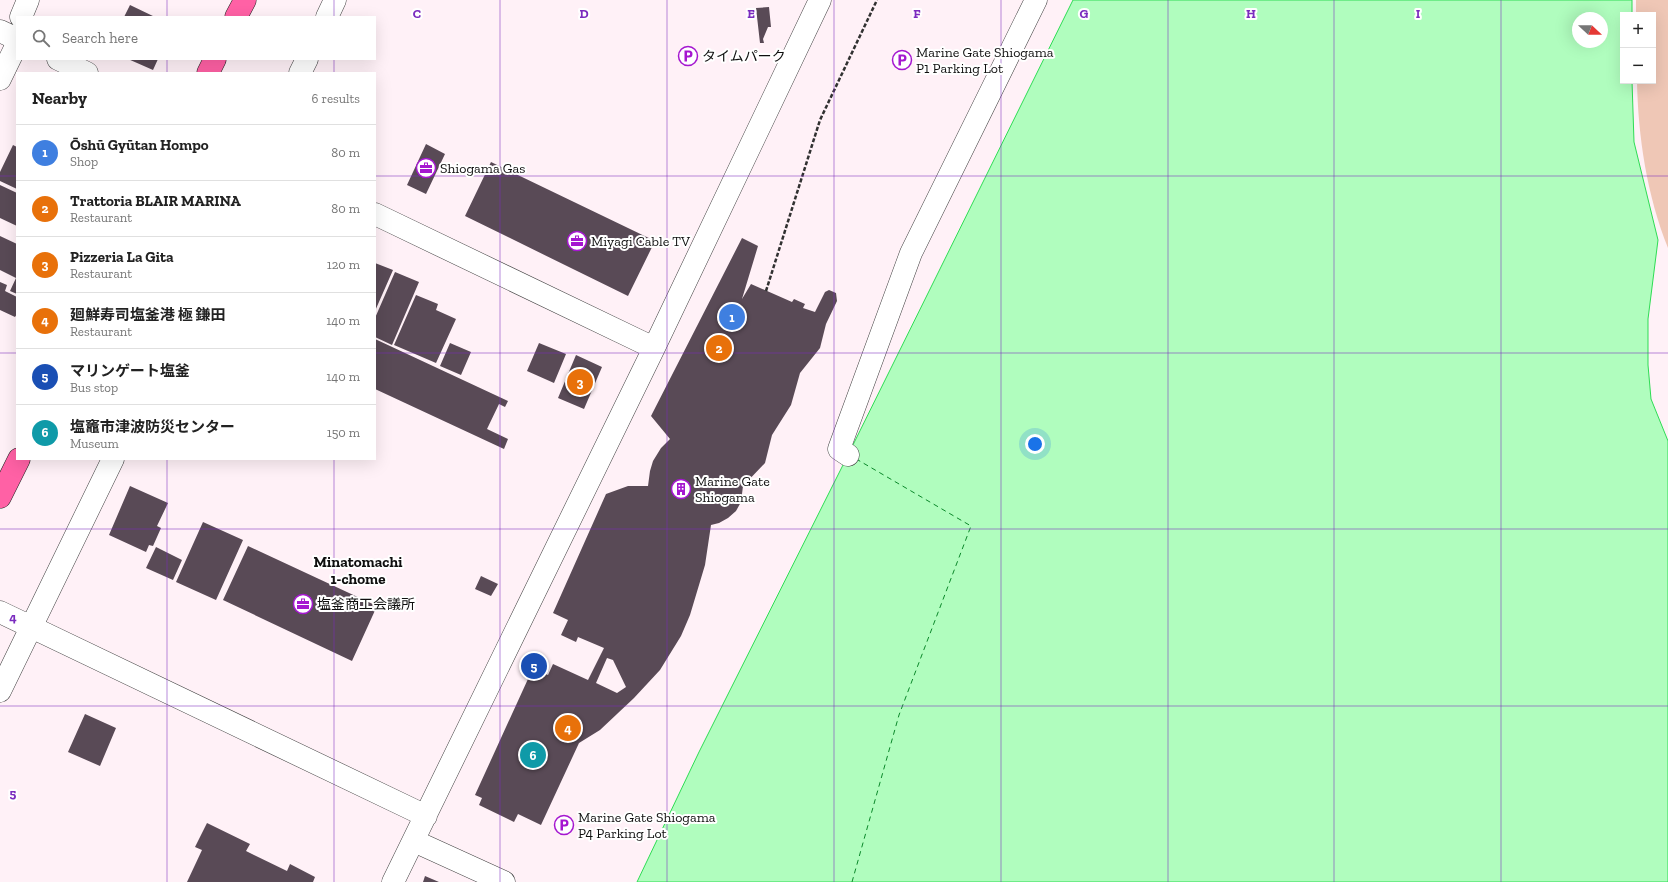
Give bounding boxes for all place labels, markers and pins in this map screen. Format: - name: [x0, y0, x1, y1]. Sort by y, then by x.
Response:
- place label: Marine Gate Shiogama P1 Parking Lot: [916, 44, 1054, 77]
- parking icon: タイムパーク: [677, 45, 699, 67]
- place label: タイムパーク: [702, 48, 786, 65]
- parking icon: Marine Gate Shiogama P1 Parking Lot: [891, 49, 913, 71]
- office icon: Shiogama Gas: [415, 157, 437, 179]
- place label: Shiogama Gas: [440, 160, 525, 177]
- office icon: Miyagi Cable TV: [566, 230, 588, 252]
- place label: Miyagi Cable TV: [591, 233, 691, 250]
- pin: 1: [719, 302, 745, 332]
- pin: 2: [706, 333, 732, 363]
- pin: 3: [567, 367, 593, 397]
- place label: Marine Gate Shiogama: [695, 473, 770, 506]
- building icon: Marine Gate Shiogama: [670, 478, 692, 500]
- office icon: 塩釜商工会議所: [292, 593, 314, 615]
- place label: 塩釜商工会議所: [317, 596, 415, 613]
- pin: 5: [521, 651, 547, 681]
- pin: 4: [555, 713, 581, 743]
- pin: 6: [520, 740, 546, 770]
- place label: Marine Gate Shiogama P4 Parking Lot: [578, 809, 716, 842]
- parking icon: Marine Gate Shiogama P4 Parking Lot: [553, 814, 575, 836]

